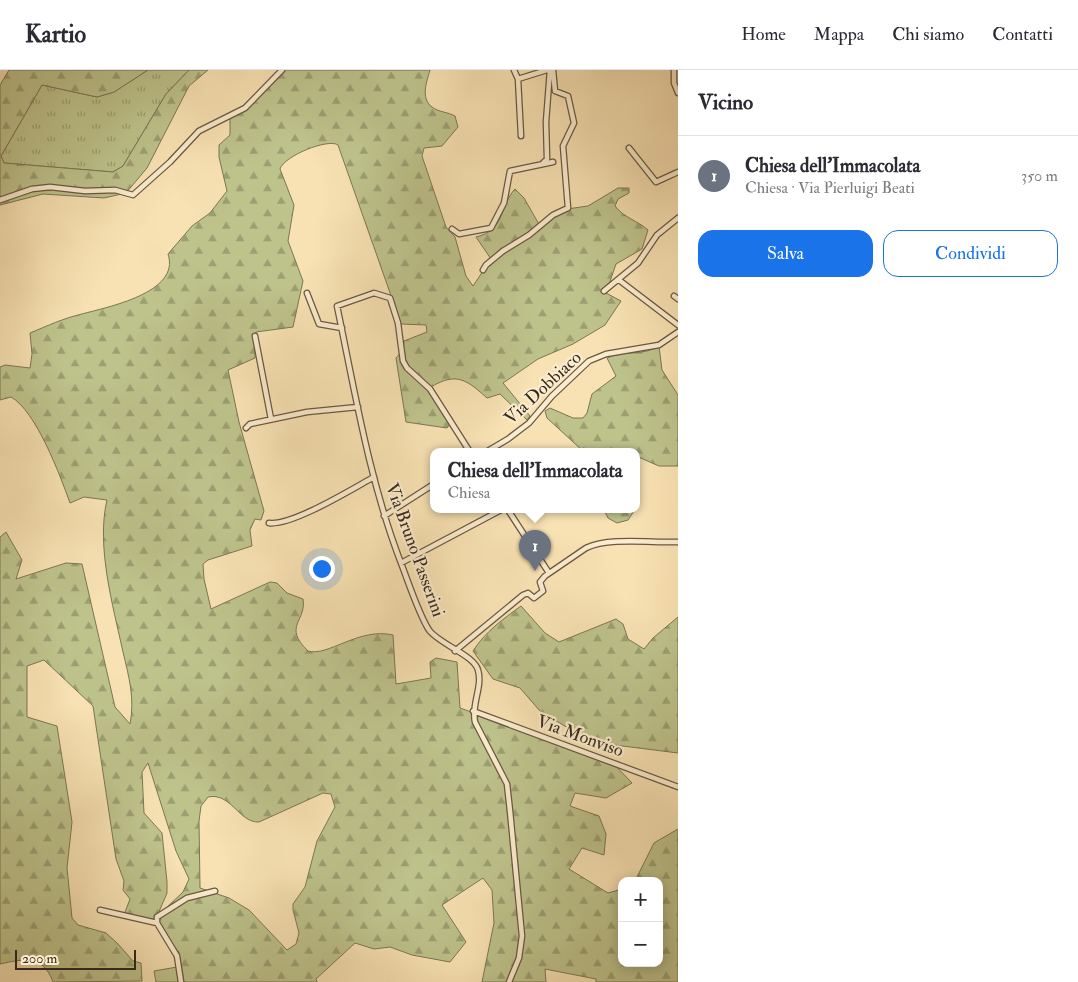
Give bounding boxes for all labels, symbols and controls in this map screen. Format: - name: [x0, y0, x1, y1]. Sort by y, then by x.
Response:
- text: Kartio: [25, 19, 86, 50]
- text: Home: [741, 23, 786, 46]
- text: Mappa: [814, 23, 864, 46]
- text: Chi siamo: [892, 23, 964, 46]
- text: Contatti: [992, 23, 1053, 46]
- text: Vicino: [698, 89, 753, 116]
- text: Chiesa dell'Immacolata: [745, 154, 920, 178]
- text: 1: [711, 166, 717, 186]
- text: 350 m: [1021, 166, 1058, 186]
- text: Chiesa · Via Pierluigi Beati: [745, 178, 915, 198]
- button: Salva: [698, 230, 873, 277]
- button: Condividi: [883, 230, 1058, 277]
- street label: Via Dobbiaco: [499, 346, 587, 430]
- popup: [430, 448, 640, 513]
- text: Chiesa dell'Immacolata: [447, 459, 623, 483]
- street label: Via Bruno Passerini: [380, 480, 450, 620]
- text: Chiesa: [447, 483, 490, 503]
- pin: 1: [519, 530, 551, 571]
- your location: [309, 556, 335, 582]
- street label: Via Monviso: [533, 710, 627, 762]
- map controls: [618, 877, 663, 967]
- button: +: [618, 877, 663, 922]
- button: −: [618, 922, 663, 967]
- scale bar: [15, 947, 136, 970]
- text: 200 m: [22, 950, 57, 967]

